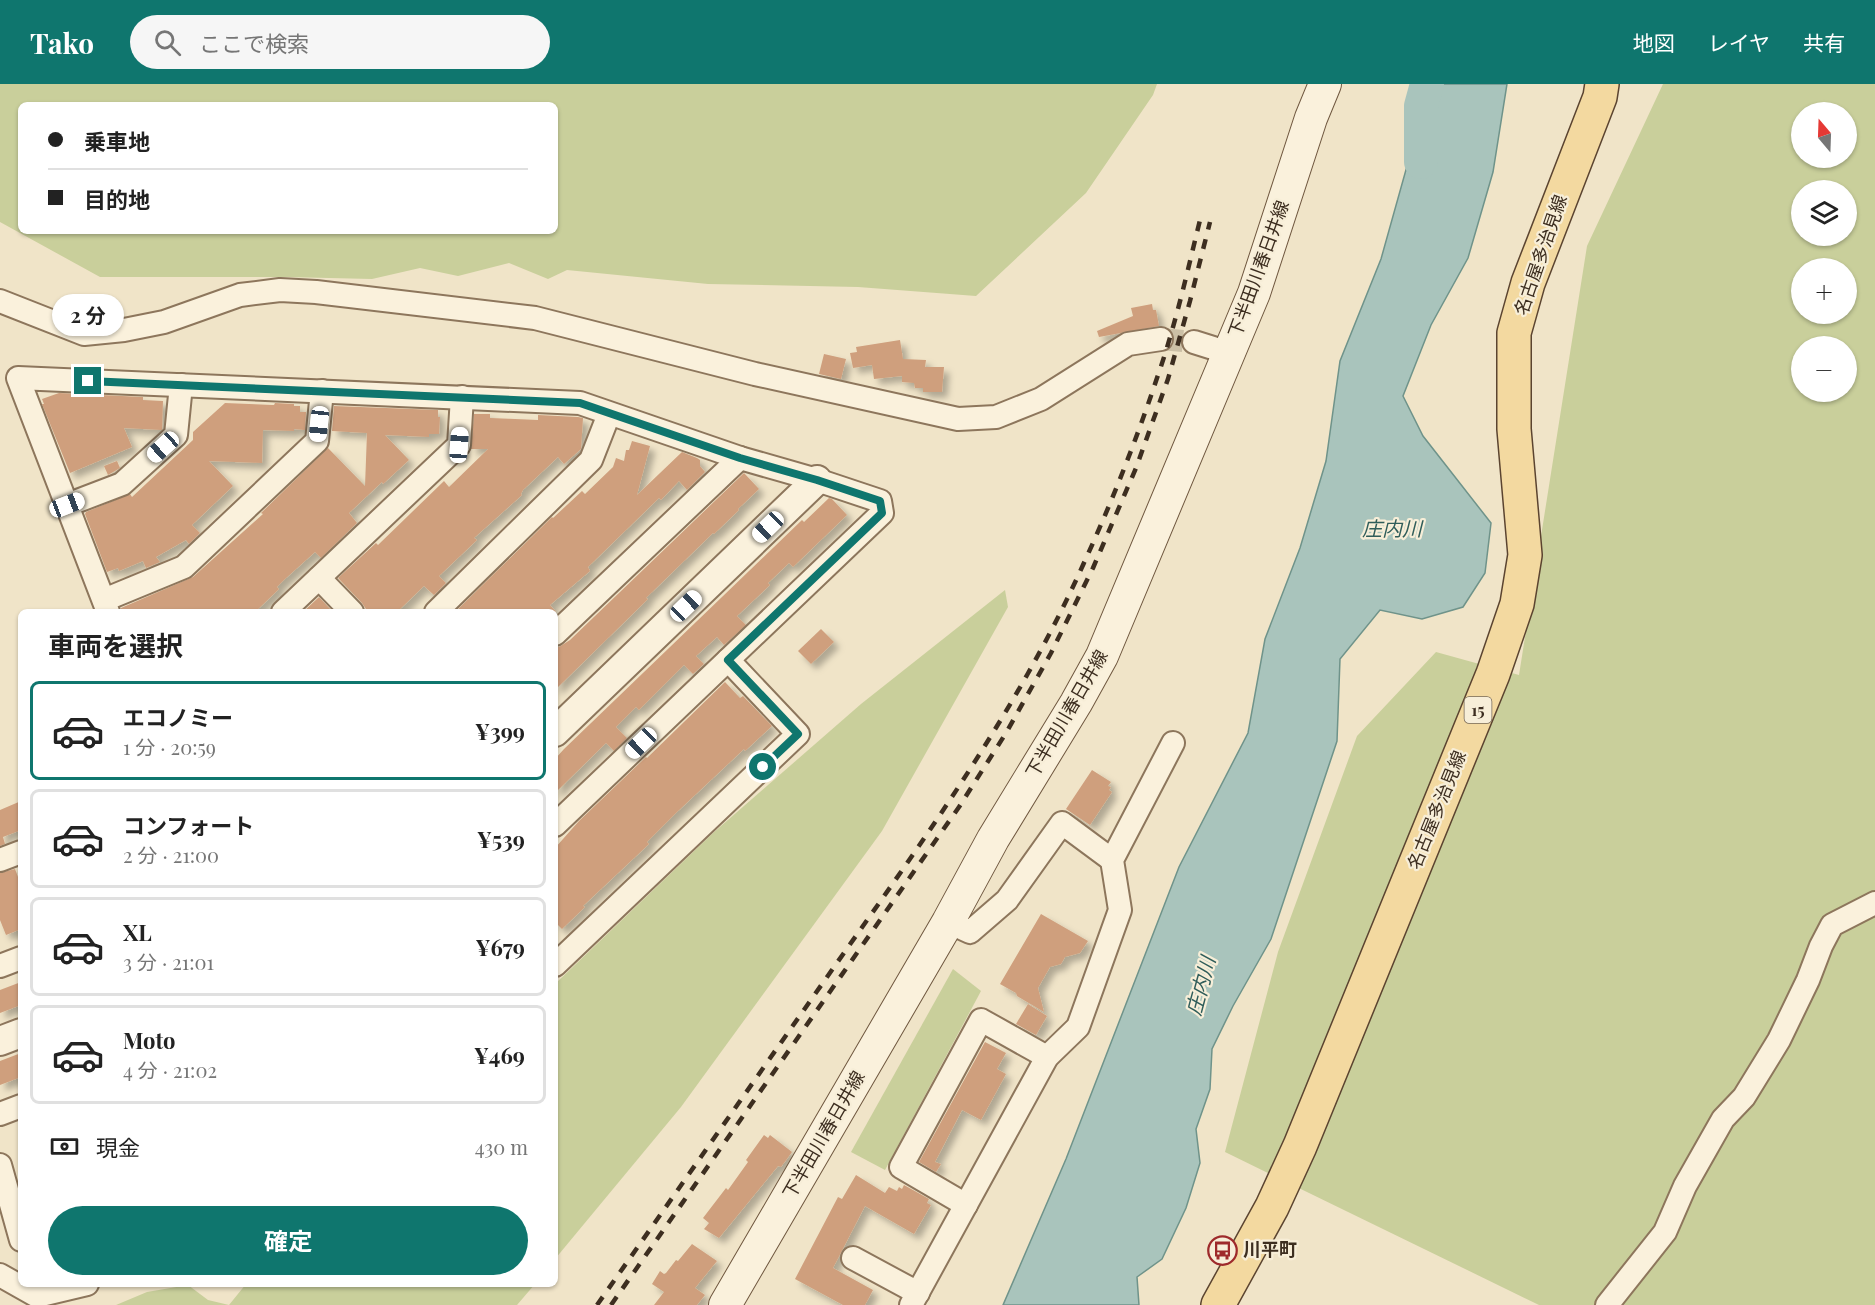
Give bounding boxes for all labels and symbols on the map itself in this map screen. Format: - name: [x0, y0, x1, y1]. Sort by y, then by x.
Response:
- north arrow: [1791, 102, 1857, 168]
- street label: 名古屋多治見線: [1508, 191, 1572, 318]
- street label: 下半田川春日井線: [1222, 197, 1294, 340]
- callout: 2 分: [52, 294, 124, 336]
- route end: [74, 367, 101, 394]
- car: [308, 405, 330, 443]
- car: [449, 426, 469, 464]
- car: [144, 428, 182, 466]
- car: [47, 490, 87, 520]
- car: [749, 508, 787, 546]
- water label: 庄内川: [1362, 514, 1424, 541]
- car: [667, 587, 705, 625]
- street label: 下半田川春日井線: [1020, 645, 1113, 782]
- road number: 15: [1464, 697, 1492, 723]
- car: [622, 724, 660, 762]
- street label: 名古屋多治見線: [1401, 747, 1471, 873]
- route start: [749, 753, 776, 780]
- water label: 庄内川: [1179, 951, 1221, 1018]
- street label: 下半田川春日井線: [777, 1066, 870, 1203]
- bus stop icon: 川平町: [1206, 1234, 1238, 1266]
- place label: 川平町: [1243, 1237, 1297, 1261]

